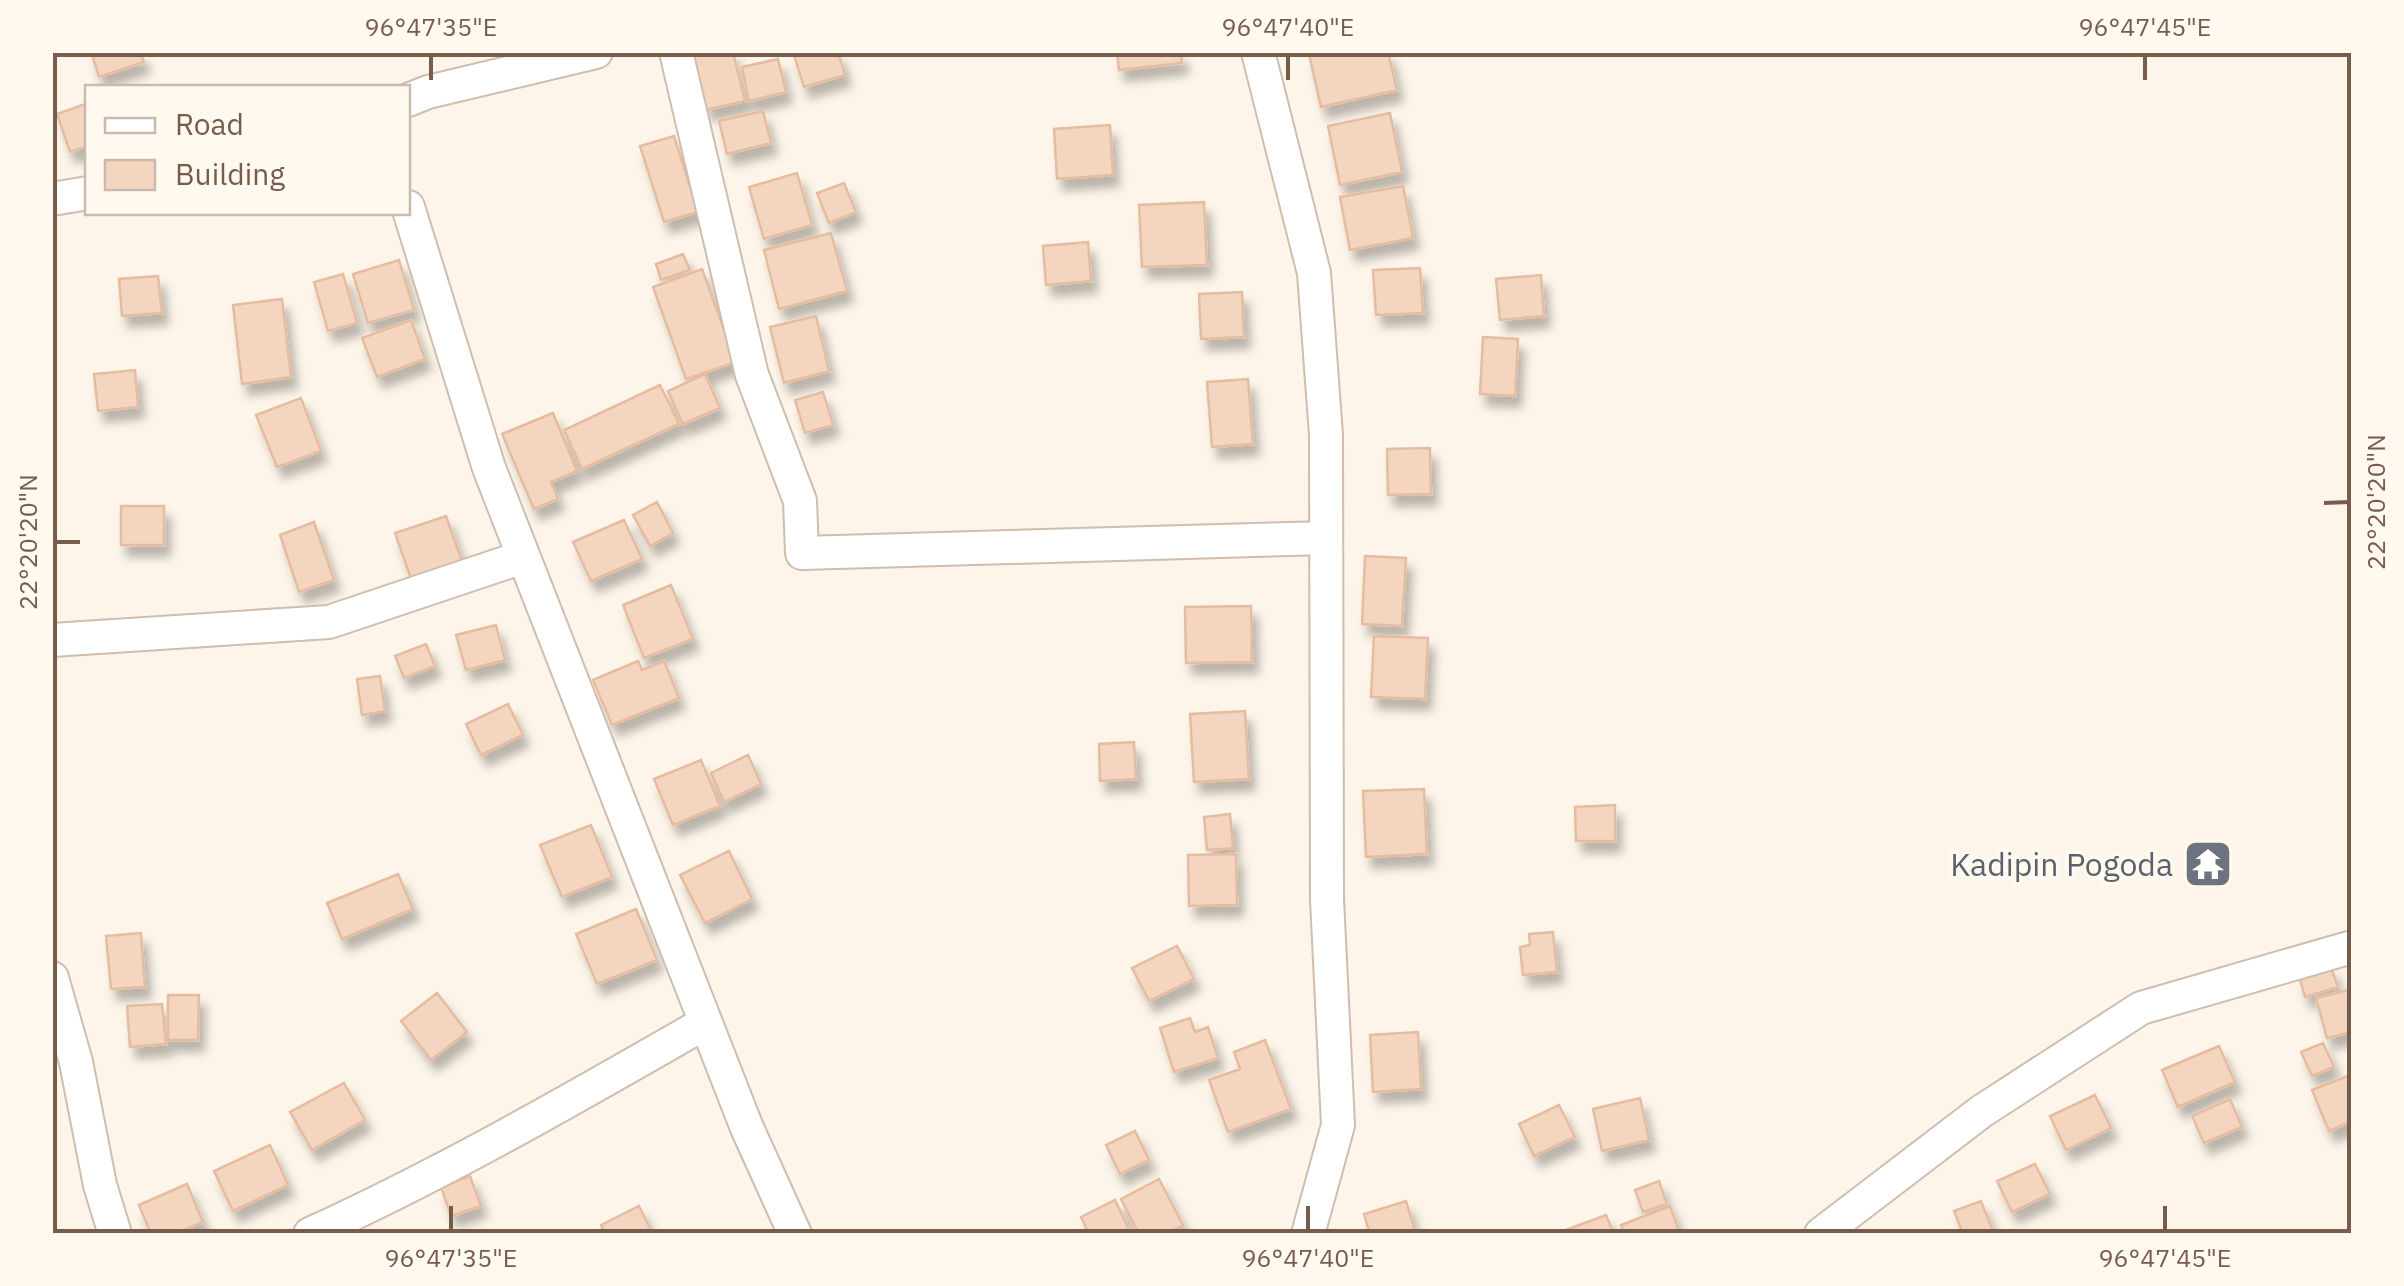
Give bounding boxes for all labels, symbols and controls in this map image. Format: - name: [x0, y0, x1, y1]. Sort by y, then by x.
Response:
- text: 96°47'35"E: [365, 10, 497, 43]
- text: 96°47'40"E: [1222, 10, 1354, 43]
- text: 96°47'45"E: [2079, 10, 2211, 43]
- legend: [85, 85, 410, 215]
- text: Road: [175, 104, 244, 143]
- text: Building: [175, 154, 285, 193]
- text: 22°20'20"N: [2359, 434, 2392, 570]
- text: 22°20'20"N: [11, 474, 44, 610]
- temple icon: Kadipin Pogoda: [2182, 838, 2234, 890]
- place label: Kadipin Pogoda: [1950, 843, 2173, 885]
- text: 96°47'35"E: [385, 1241, 517, 1274]
- text: 96°47'40"E: [1242, 1241, 1374, 1274]
- text: 96°47'45"E: [2099, 1241, 2231, 1274]

